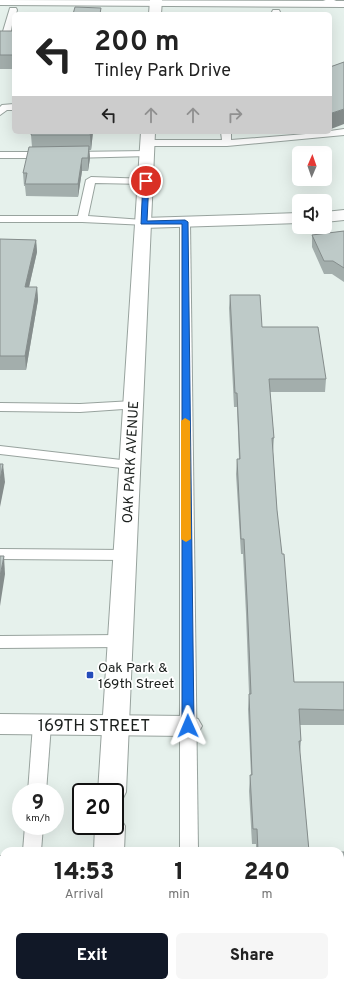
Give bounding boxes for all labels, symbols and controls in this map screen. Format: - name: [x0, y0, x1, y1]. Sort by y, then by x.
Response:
- text: 200 m: [94, 25, 180, 61]
- icon: left: [28, 28, 80, 80]
- text: Tinley Park Drive: [94, 60, 231, 83]
- icon: left: [98, 104, 120, 126]
- icon: ahead: [140, 104, 162, 126]
- icon: ahead: [182, 104, 204, 126]
- icon: right: [224, 104, 246, 126]
- north arrow: [292, 146, 332, 186]
- map controls: [292, 146, 332, 234]
- pin: [129, 164, 163, 198]
- icon: arrive: [135, 170, 157, 192]
- button: sound: [292, 194, 332, 234]
- street label: OAK PARK AVENUE: [120, 400, 143, 524]
- place label: Oak Park & 169th Street: [98, 660, 174, 693]
- marker: Oak Park & 169th Street: [85, 670, 95, 680]
- position arrow: [167, 705, 209, 747]
- street label: 169TH STREET: [38, 716, 150, 738]
- speed limit sign: 20: [72, 783, 124, 835]
- text: 9: [32, 791, 44, 817]
- text: km/h: [26, 812, 50, 825]
- text: 14:53: [54, 858, 114, 888]
- text: 1: [174, 858, 184, 888]
- text: 240: [244, 858, 290, 888]
- text: Arrival: [65, 887, 104, 903]
- text: min: [168, 887, 190, 903]
- text: m: [261, 887, 272, 903]
- button: Exit: [16, 933, 168, 979]
- button: Share: [176, 933, 328, 979]

